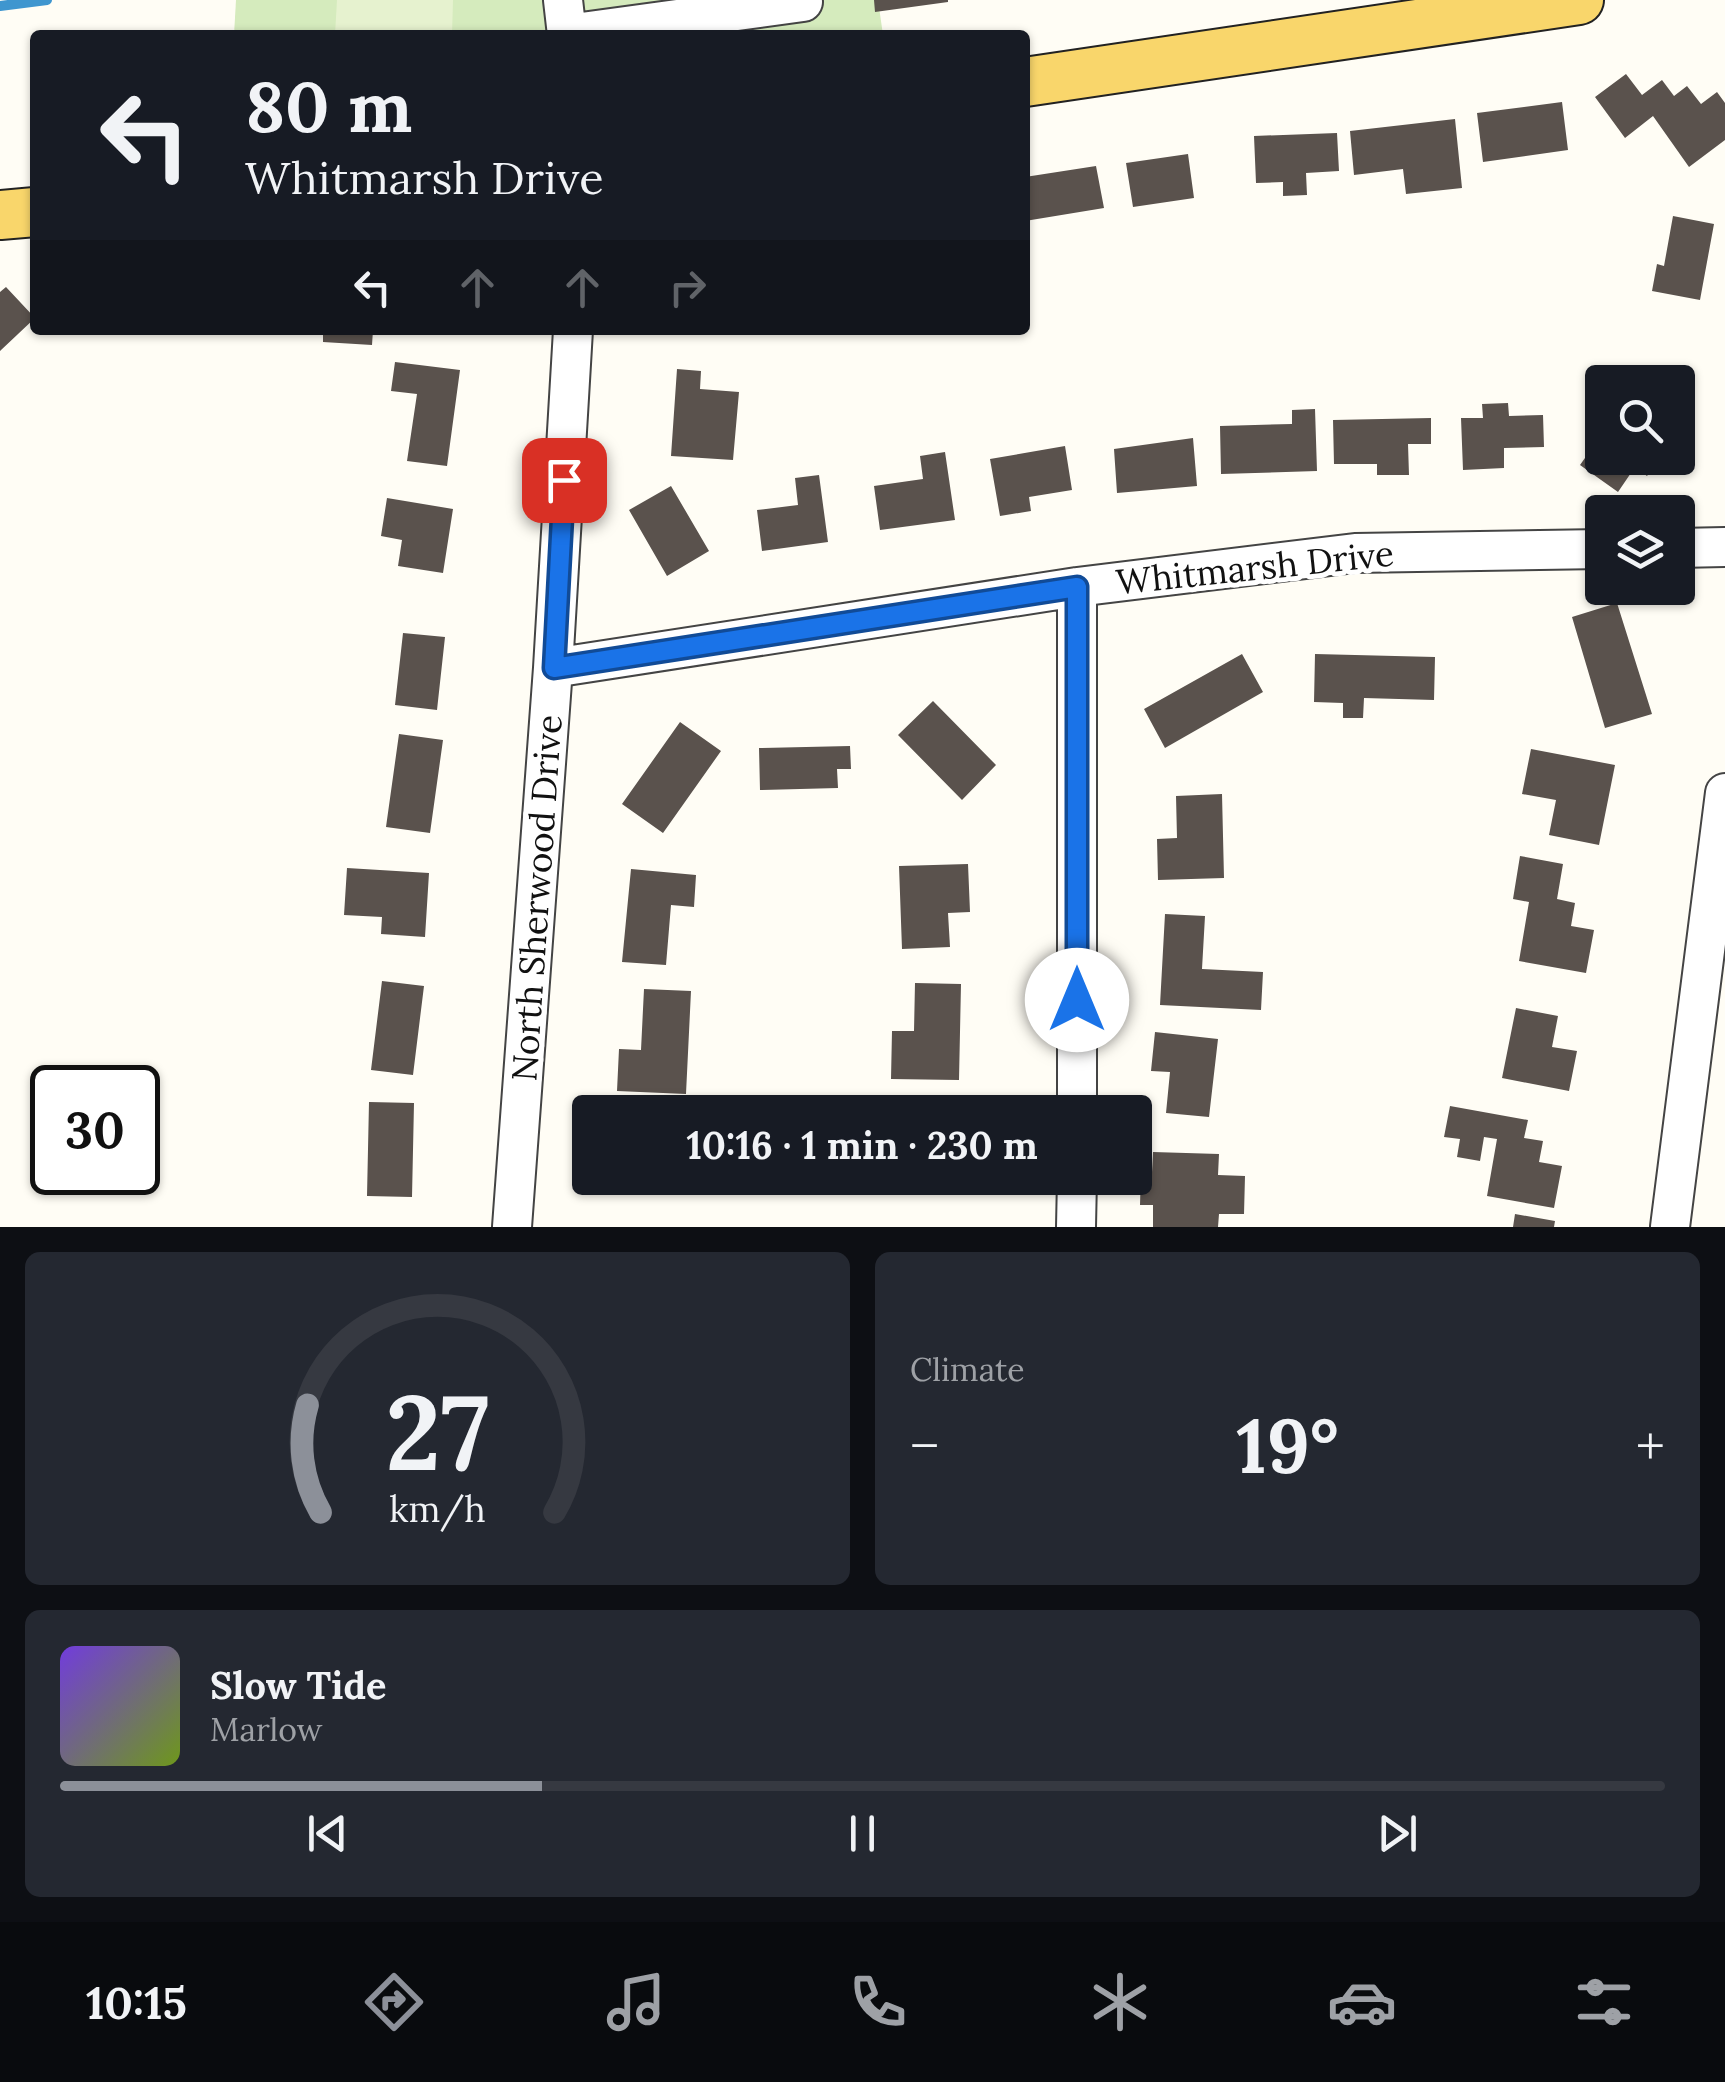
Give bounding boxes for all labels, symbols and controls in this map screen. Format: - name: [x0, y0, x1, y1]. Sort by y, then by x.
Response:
- text: 80 m: [245, 62, 412, 151]
- icon: left: [80, 70, 210, 200]
- text: Whitmarsh Drive: [245, 149, 604, 206]
- icon: left: [345, 260, 400, 315]
- icon: ahead: [450, 260, 505, 315]
- icon: ahead: [555, 260, 610, 315]
- icon: right: [660, 260, 715, 315]
- map controls: [1585, 365, 1695, 605]
- button: search: [1585, 365, 1695, 475]
- pin: [522, 438, 607, 523]
- icon: arrive: [537, 453, 592, 508]
- button: layers: [1585, 495, 1695, 605]
- street label: Whitmarsh Drive: [1114, 531, 1396, 604]
- street label: North Sherwood Drive: [501, 713, 572, 1083]
- position arrow: [1025, 948, 1129, 1052]
- speed limit sign: 30: [30, 1065, 160, 1195]
- text: 10:16 · 1 min · 230 m: [686, 1121, 1038, 1169]
- text: Climate: [910, 1349, 1025, 1390]
- text: 27: [385, 1365, 490, 1498]
- text: 19°: [1236, 1398, 1339, 1494]
- text: −: [910, 1411, 939, 1481]
- text: +: [1636, 1411, 1665, 1481]
- text: km/h: [389, 1486, 486, 1532]
- text: Slow Tide: [210, 1661, 387, 1709]
- text: Marlow: [210, 1709, 322, 1750]
- icon: previous: [300, 1806, 355, 1861]
- icon: pause: [835, 1806, 890, 1861]
- icon: next: [1370, 1806, 1425, 1861]
- icon: directions: [359, 1967, 429, 2037]
- icon: music: [601, 1967, 671, 2037]
- icon: phone: [843, 1967, 913, 2037]
- icon: climate: [1085, 1967, 1155, 2037]
- icon: car: [1327, 1967, 1397, 2037]
- icon: filters: [1569, 1967, 1639, 2037]
- text: 10:15: [86, 1974, 187, 2031]

